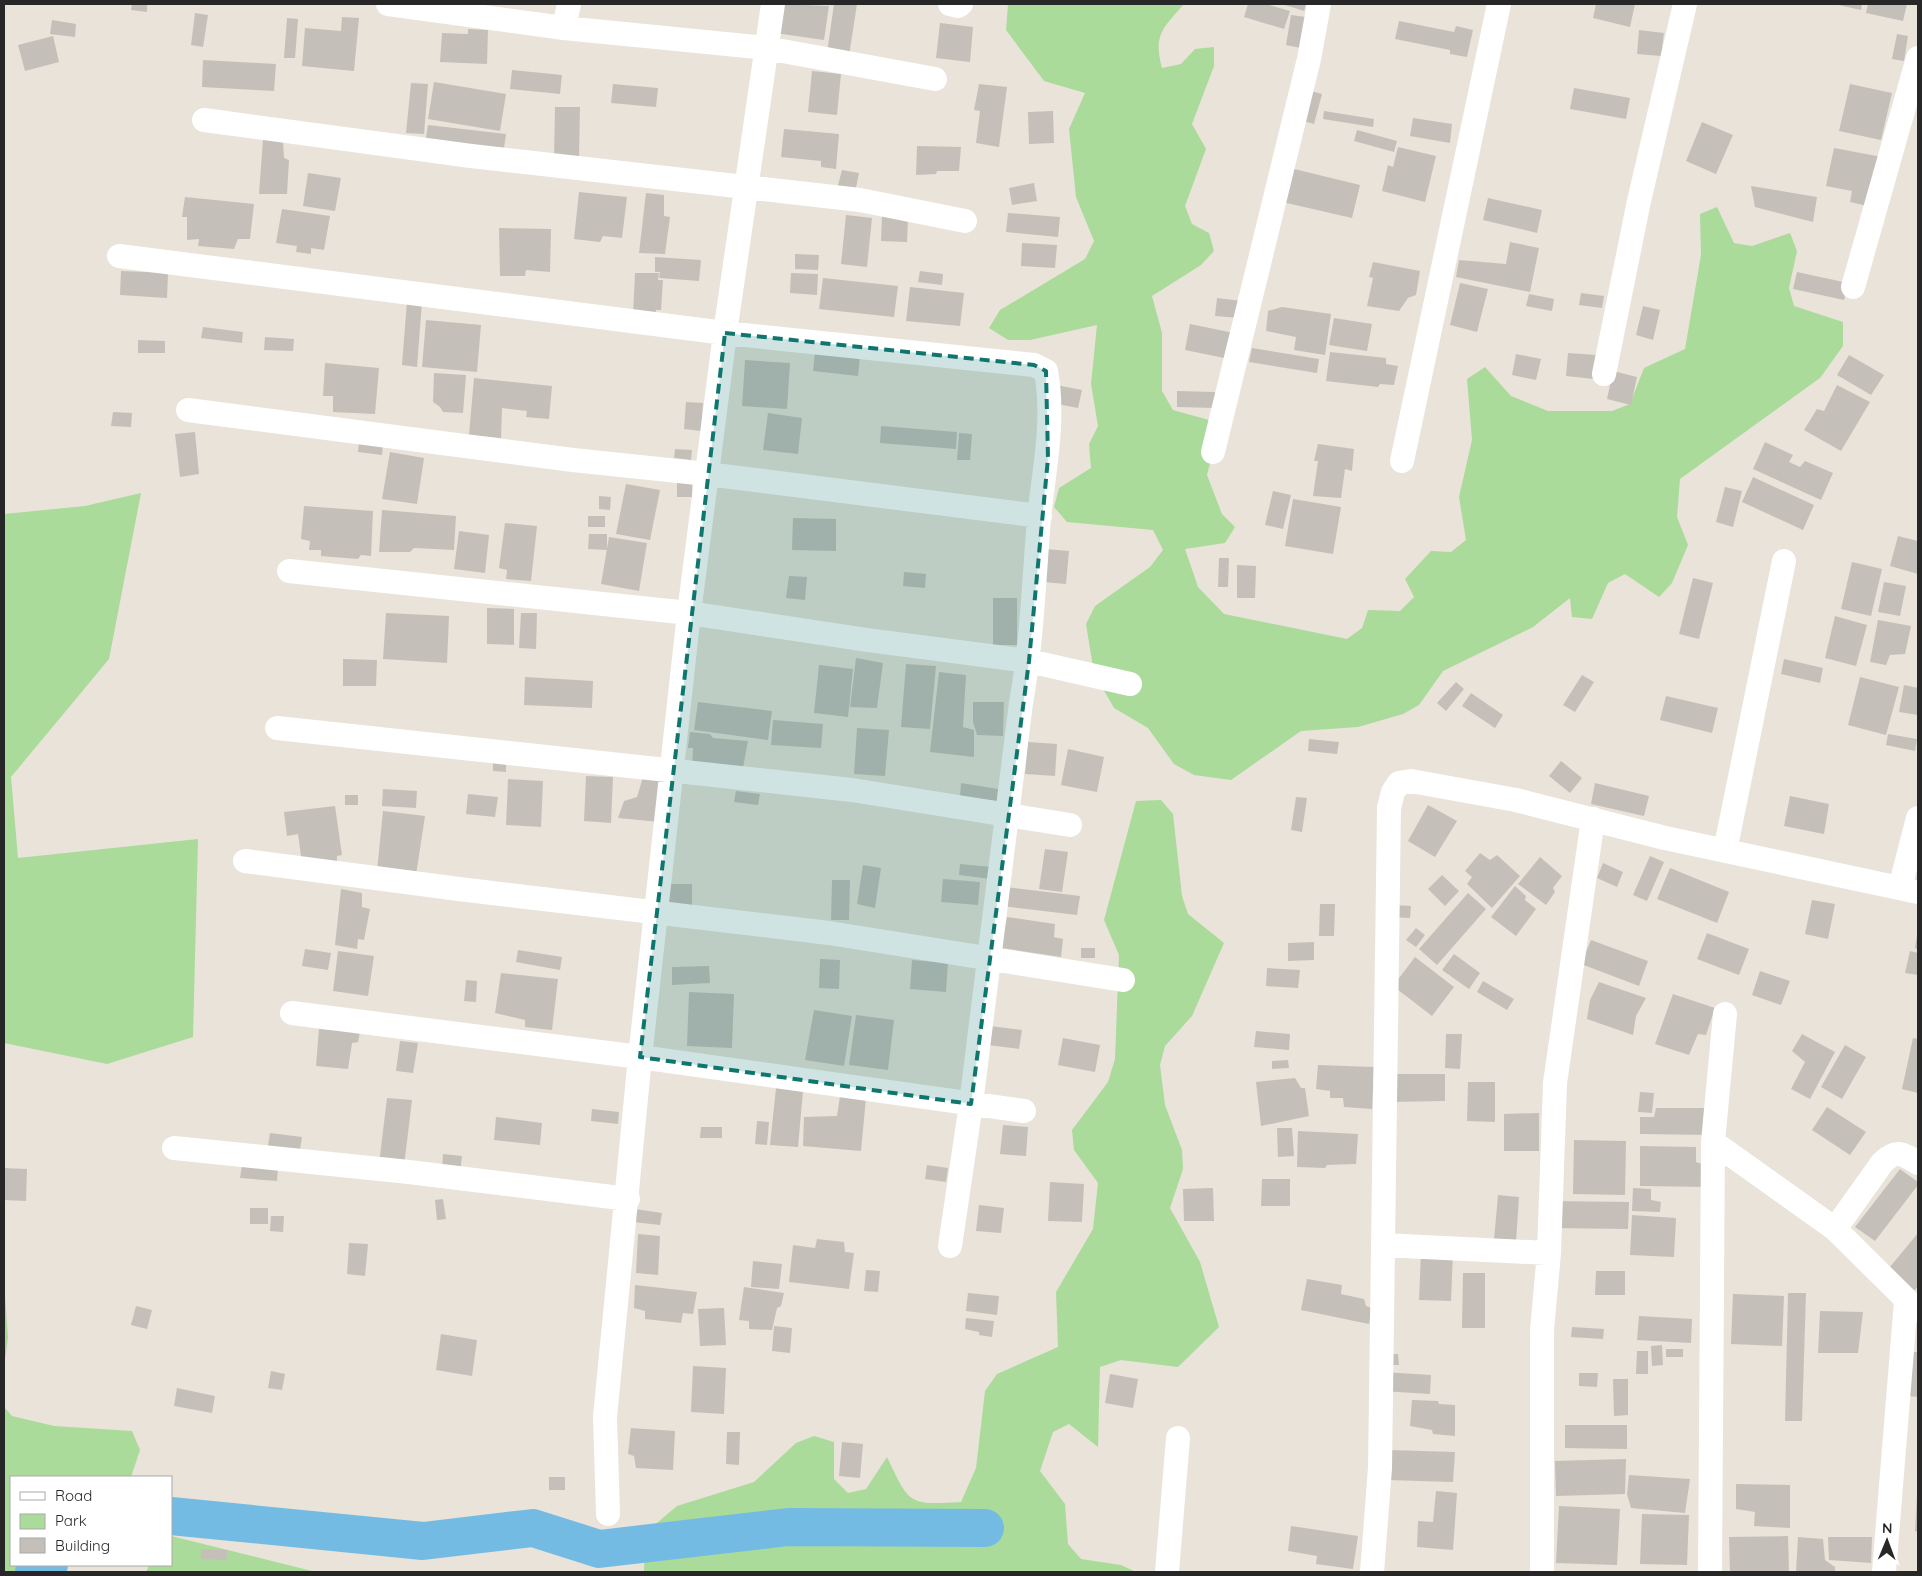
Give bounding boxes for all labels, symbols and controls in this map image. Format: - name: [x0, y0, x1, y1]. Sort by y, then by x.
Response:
- legend: [10, 1476, 172, 1566]
- text: Road: [55, 1486, 92, 1505]
- text: Park: [55, 1511, 87, 1530]
- north arrow: [1862, 1516, 1912, 1566]
- text: N: [1882, 1519, 1893, 1537]
- text: Building: [55, 1536, 110, 1555]

